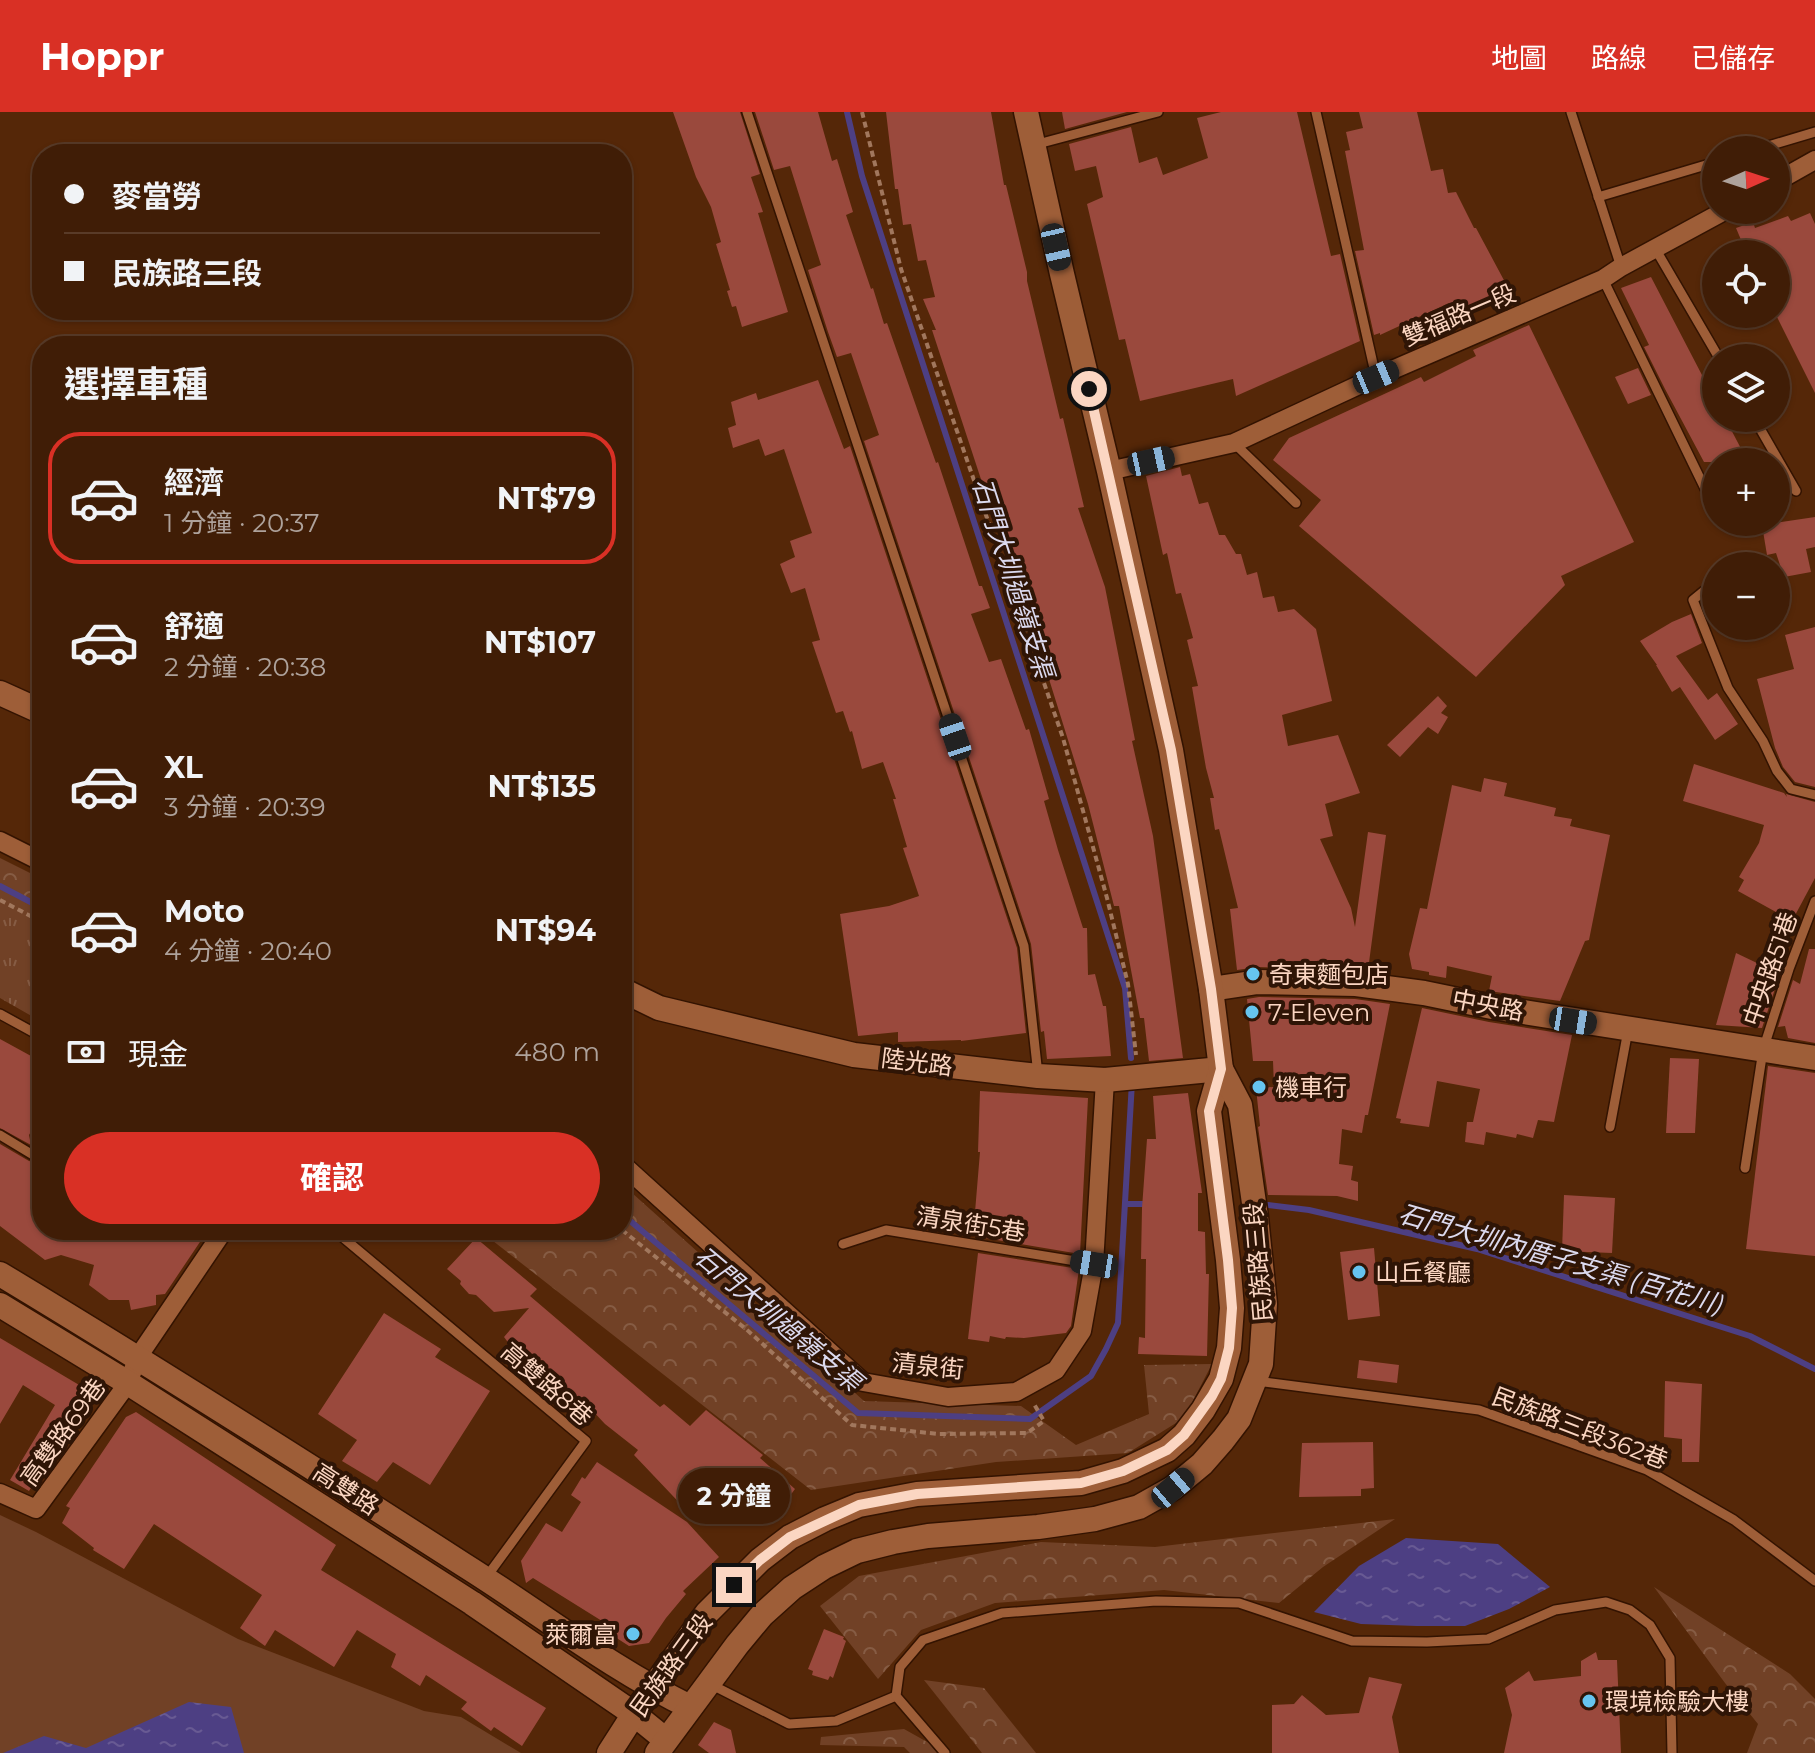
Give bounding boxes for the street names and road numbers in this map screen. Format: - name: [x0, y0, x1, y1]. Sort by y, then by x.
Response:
- street label: 雙福路一段: [1398, 278, 1520, 352]
- street label: 中央路51巷: [1737, 908, 1803, 1030]
- street label: 中央路: [1450, 984, 1526, 1026]
- street label: 陸光路: [880, 1043, 954, 1081]
- street label: 清泉街5巷: [915, 1201, 1027, 1247]
- street label: 民族路三段: [1238, 1201, 1278, 1323]
- street label: 高雙路8巷: [495, 1337, 599, 1431]
- street label: 清泉街: [891, 1348, 965, 1384]
- street label: 高雙路69巷: [14, 1373, 112, 1491]
- street label: 民族路三段362巷: [1488, 1381, 1672, 1475]
- street label: 高雙路: [308, 1457, 384, 1521]
- street label: 民族路三段: [624, 1608, 718, 1722]

